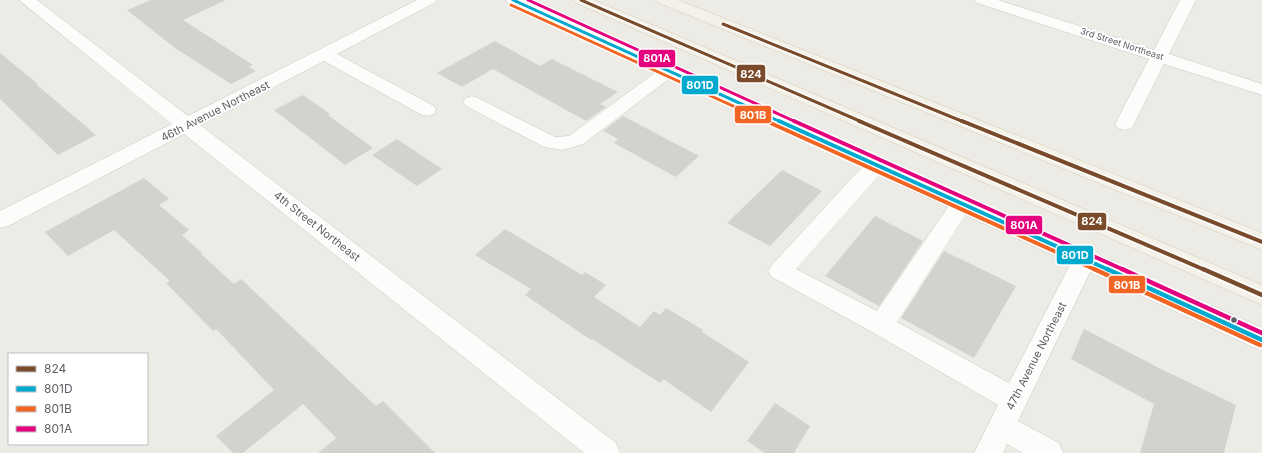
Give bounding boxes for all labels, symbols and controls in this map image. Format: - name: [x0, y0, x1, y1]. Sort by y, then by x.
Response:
- street label: 3rd Street Northeast: [1079, 25, 1165, 62]
- line badge: 801A: [638, 49, 676, 68]
- text: 801A: [643, 51, 671, 65]
- line badge: 824: [736, 64, 766, 83]
- text: 824: [740, 67, 762, 81]
- line badge: 801D: [681, 75, 719, 95]
- street label: 46th Avenue Northeast: [158, 77, 272, 145]
- text: 801D: [686, 78, 714, 92]
- line badge: 801B: [734, 105, 772, 124]
- text: 801B: [740, 108, 766, 122]
- street label: 4th Street Northeast: [271, 188, 363, 264]
- line badge: 824: [1077, 212, 1107, 231]
- text: 824: [1081, 214, 1103, 228]
- line badge: 801A: [1005, 215, 1043, 235]
- text: 801A: [1010, 218, 1038, 232]
- line badge: 801D: [1056, 245, 1094, 265]
- text: 801D: [1061, 248, 1089, 262]
- line badge: 801B: [1108, 275, 1146, 294]
- text: 801B: [1114, 278, 1140, 292]
- street label: 47th Avenue Northeast: [1003, 299, 1070, 412]
- unlabelled marker: [1229, 315, 1239, 325]
- legend: [8, 353, 148, 445]
- text: 824: [44, 361, 67, 376]
- text: 801D: [44, 381, 73, 396]
- text: 801B: [44, 401, 72, 416]
- text: 801A: [44, 421, 72, 436]

